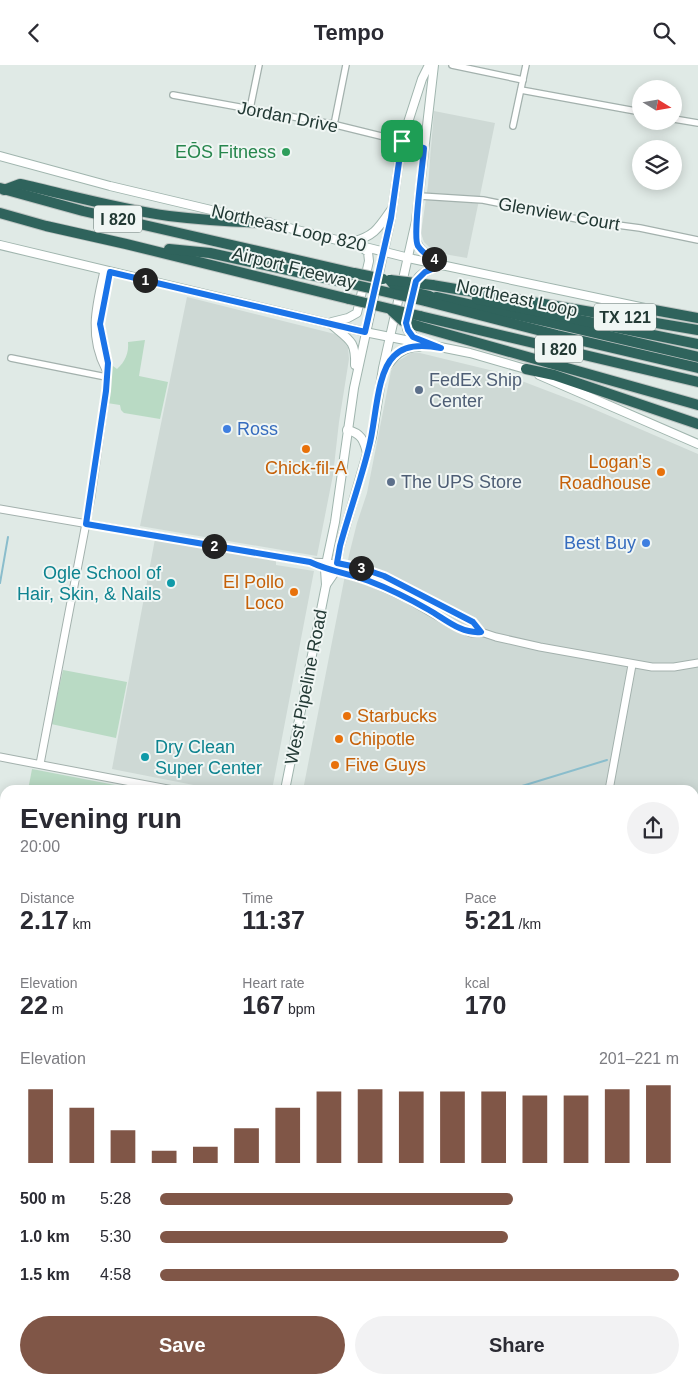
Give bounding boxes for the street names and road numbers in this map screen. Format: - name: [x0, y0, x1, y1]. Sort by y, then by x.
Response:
- street label: Jordan Drive: [236, 97, 340, 137]
- street label: Glenview Court: [497, 193, 621, 235]
- street label: Northeast Loop 820: [210, 200, 368, 256]
- road number: I 820: [94, 205, 142, 233]
- street label: Airport Freeway: [230, 243, 358, 293]
- street label: Northeast Loop: [455, 275, 579, 321]
- road number: TX 121: [594, 303, 656, 331]
- road number: I 820: [535, 335, 583, 363]
- street label: West Pipeline Road: [281, 608, 331, 766]

